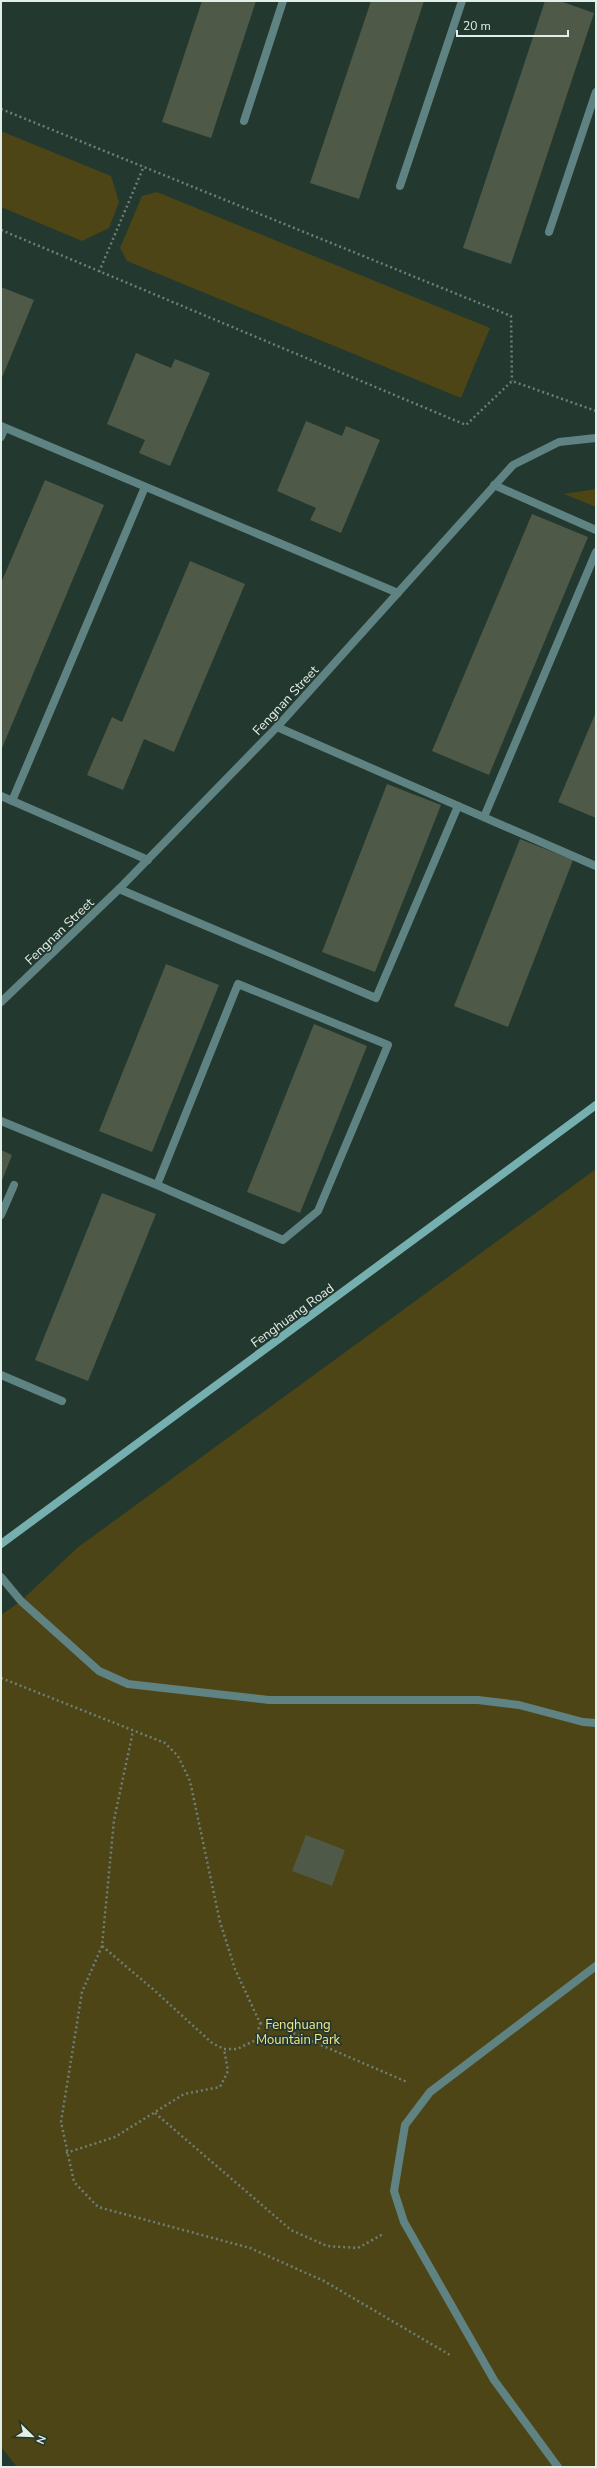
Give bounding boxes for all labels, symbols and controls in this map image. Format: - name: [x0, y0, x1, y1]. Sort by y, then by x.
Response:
- scale bar: [457, 12, 568, 38]
- text: 20 m: [463, 18, 491, 34]
- street label: Fengnan Street: [249, 662, 323, 739]
- street label: Fengnan Street: [21, 894, 98, 969]
- street label: Fenghuang Road: [247, 1279, 338, 1352]
- park label: Fenghuang Mountain Park: [256, 2016, 341, 2049]
- north arrow: [12, 2416, 52, 2456]
- text: N: [32, 2433, 49, 2446]

